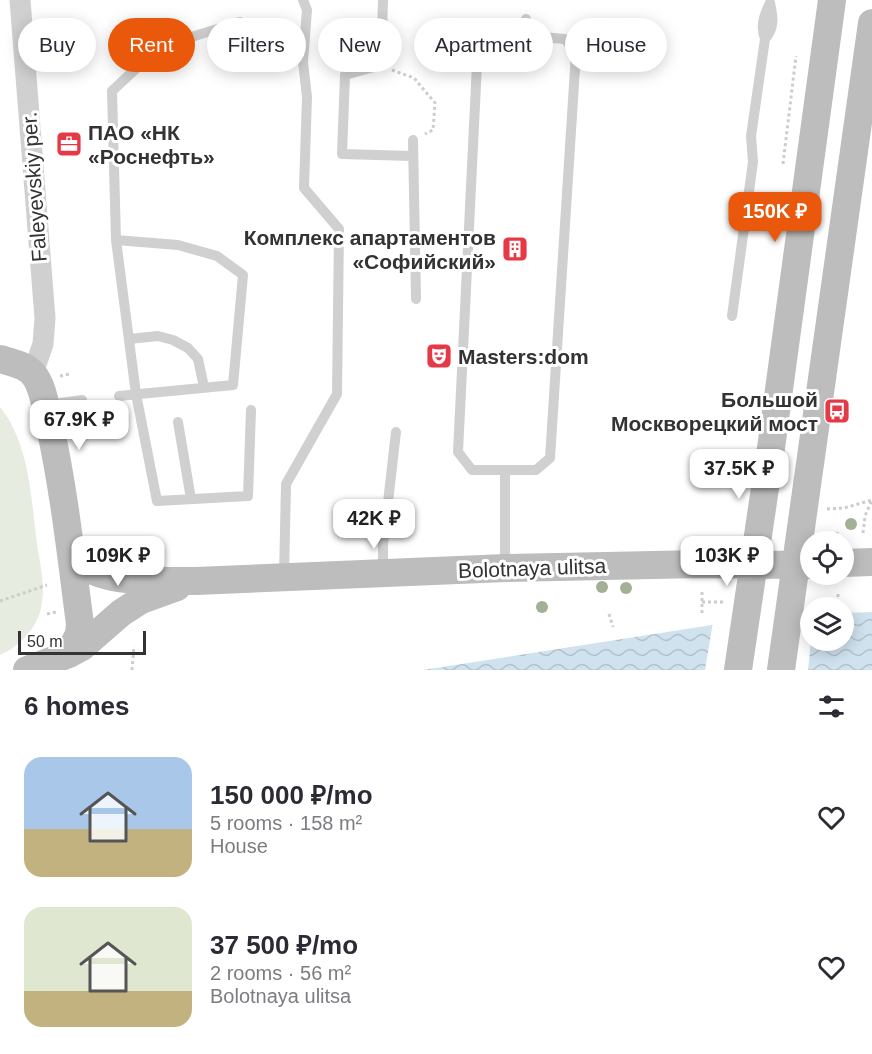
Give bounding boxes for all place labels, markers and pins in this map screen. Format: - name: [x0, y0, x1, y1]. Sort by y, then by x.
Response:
- place label: ПАО «НК «Роснефть»: [88, 121, 215, 168]
- office icon: ПАО «НК «Роснефть»: [54, 129, 84, 159]
- pin: 150K ₽: [726, 192, 824, 243]
- place label: Комплекс апартаментов «Софийский»: [244, 226, 496, 273]
- building icon: Комплекс апартаментов «Софийский»: [500, 234, 530, 264]
- theatre icon: Masters:dom: [424, 341, 454, 371]
- place label: Masters:dom: [458, 345, 589, 368]
- place label: Большой Москворецкий мост: [611, 388, 818, 435]
- bus stop icon: Большой Москворецкий мост: [822, 396, 852, 426]
- pin: 67.9K ₽: [24, 400, 134, 451]
- pin: 37.5K ₽: [684, 449, 794, 500]
- pin: 42K ₽: [332, 499, 416, 550]
- pin: 109K ₽: [69, 536, 167, 587]
- pin: 103K ₽: [678, 536, 776, 587]

